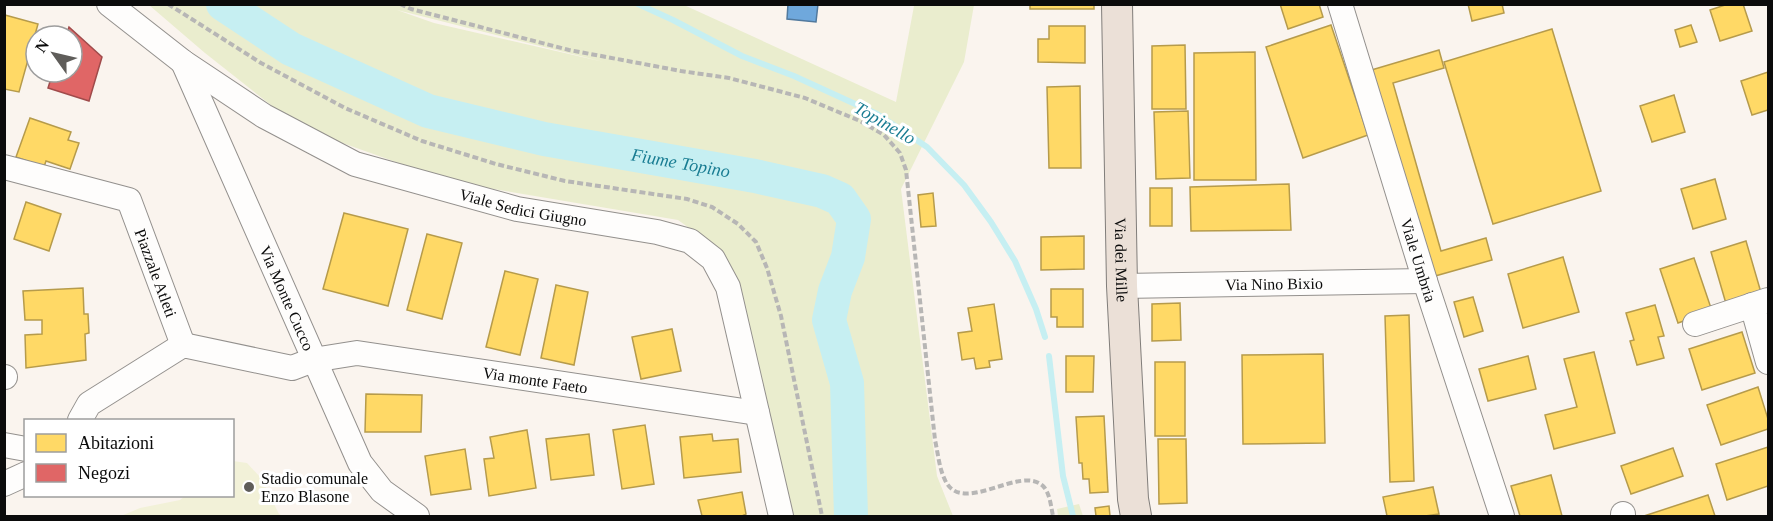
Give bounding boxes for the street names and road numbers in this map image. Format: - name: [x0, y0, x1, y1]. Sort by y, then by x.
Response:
- street label: Viale Sedici Giugno: [457, 185, 588, 229]
- street label: Viale Umbria: [1397, 216, 1439, 304]
- street label: Via dei Mille: [1112, 218, 1131, 303]
- street label: Piazzale Atleti: [131, 226, 180, 320]
- street label: Via Monte Cucco: [256, 243, 317, 353]
- street label: Via Nino Bixio: [1225, 275, 1323, 293]
- street label: Via monte Faeto: [482, 364, 589, 396]

